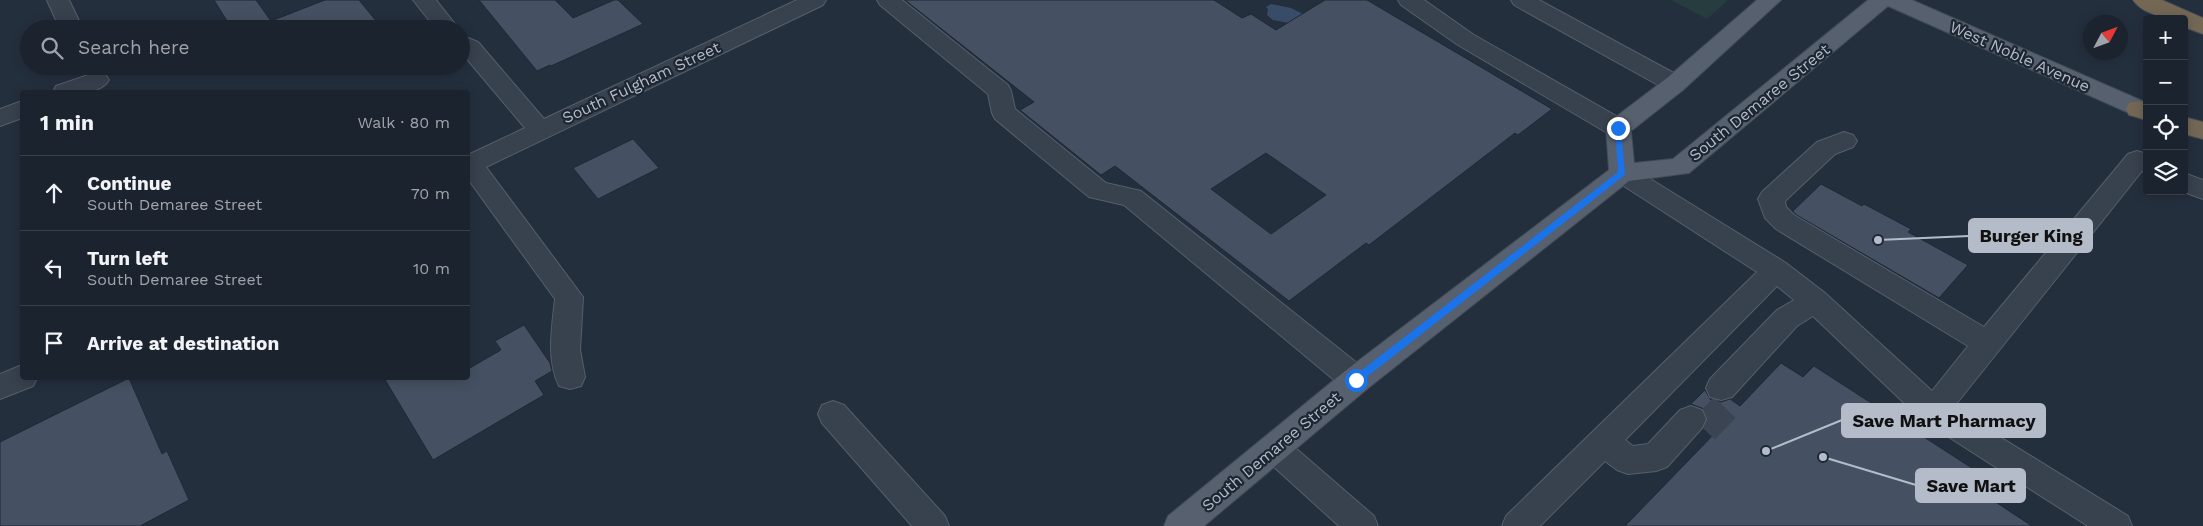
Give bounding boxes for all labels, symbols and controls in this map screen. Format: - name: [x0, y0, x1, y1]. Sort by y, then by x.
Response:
- north arrow: [2083, 15, 2128, 60]
- map controls: [2143, 15, 2188, 195]
- button: +: [2143, 15, 2188, 60]
- street label: West Noble Avenue: [1947, 17, 2093, 96]
- search box: [20, 20, 470, 75]
- icon: search: [38, 34, 66, 62]
- text: Search here: [78, 36, 189, 59]
- street label: South Fulgham Street: [559, 37, 723, 127]
- street label: South Demaree Street: [1685, 40, 1834, 165]
- button: −: [2143, 60, 2188, 105]
- button: locate: [2143, 105, 2188, 150]
- text: 1 min: [40, 110, 94, 135]
- text: Walk · 80 m: [358, 113, 450, 132]
- route end: [1607, 117, 1630, 140]
- button: layers: [2143, 150, 2188, 195]
- text: Continue: [87, 172, 171, 195]
- icon: ahead: [40, 179, 68, 207]
- text: 70 m: [411, 184, 450, 203]
- text: South Demaree Street: [87, 195, 262, 214]
- callout: Burger King: [1969, 219, 2092, 252]
- text: Burger King: [1979, 225, 2083, 246]
- text: Turn left: [87, 247, 168, 270]
- icon: left: [40, 254, 68, 282]
- text: 10 m: [413, 259, 450, 278]
- text: South Demaree Street: [87, 270, 262, 289]
- icon: arrive: [40, 329, 68, 357]
- text: Arrive at destination: [87, 332, 279, 355]
- route start: [1345, 369, 1368, 392]
- street label: South Demaree Street: [1198, 388, 1345, 515]
- callout: Save Mart Pharmacy: [1842, 404, 2045, 437]
- text: Save Mart Pharmacy: [1852, 410, 2036, 431]
- callout: Save Mart: [1916, 469, 2025, 502]
- text: Save Mart: [1926, 475, 2016, 496]

